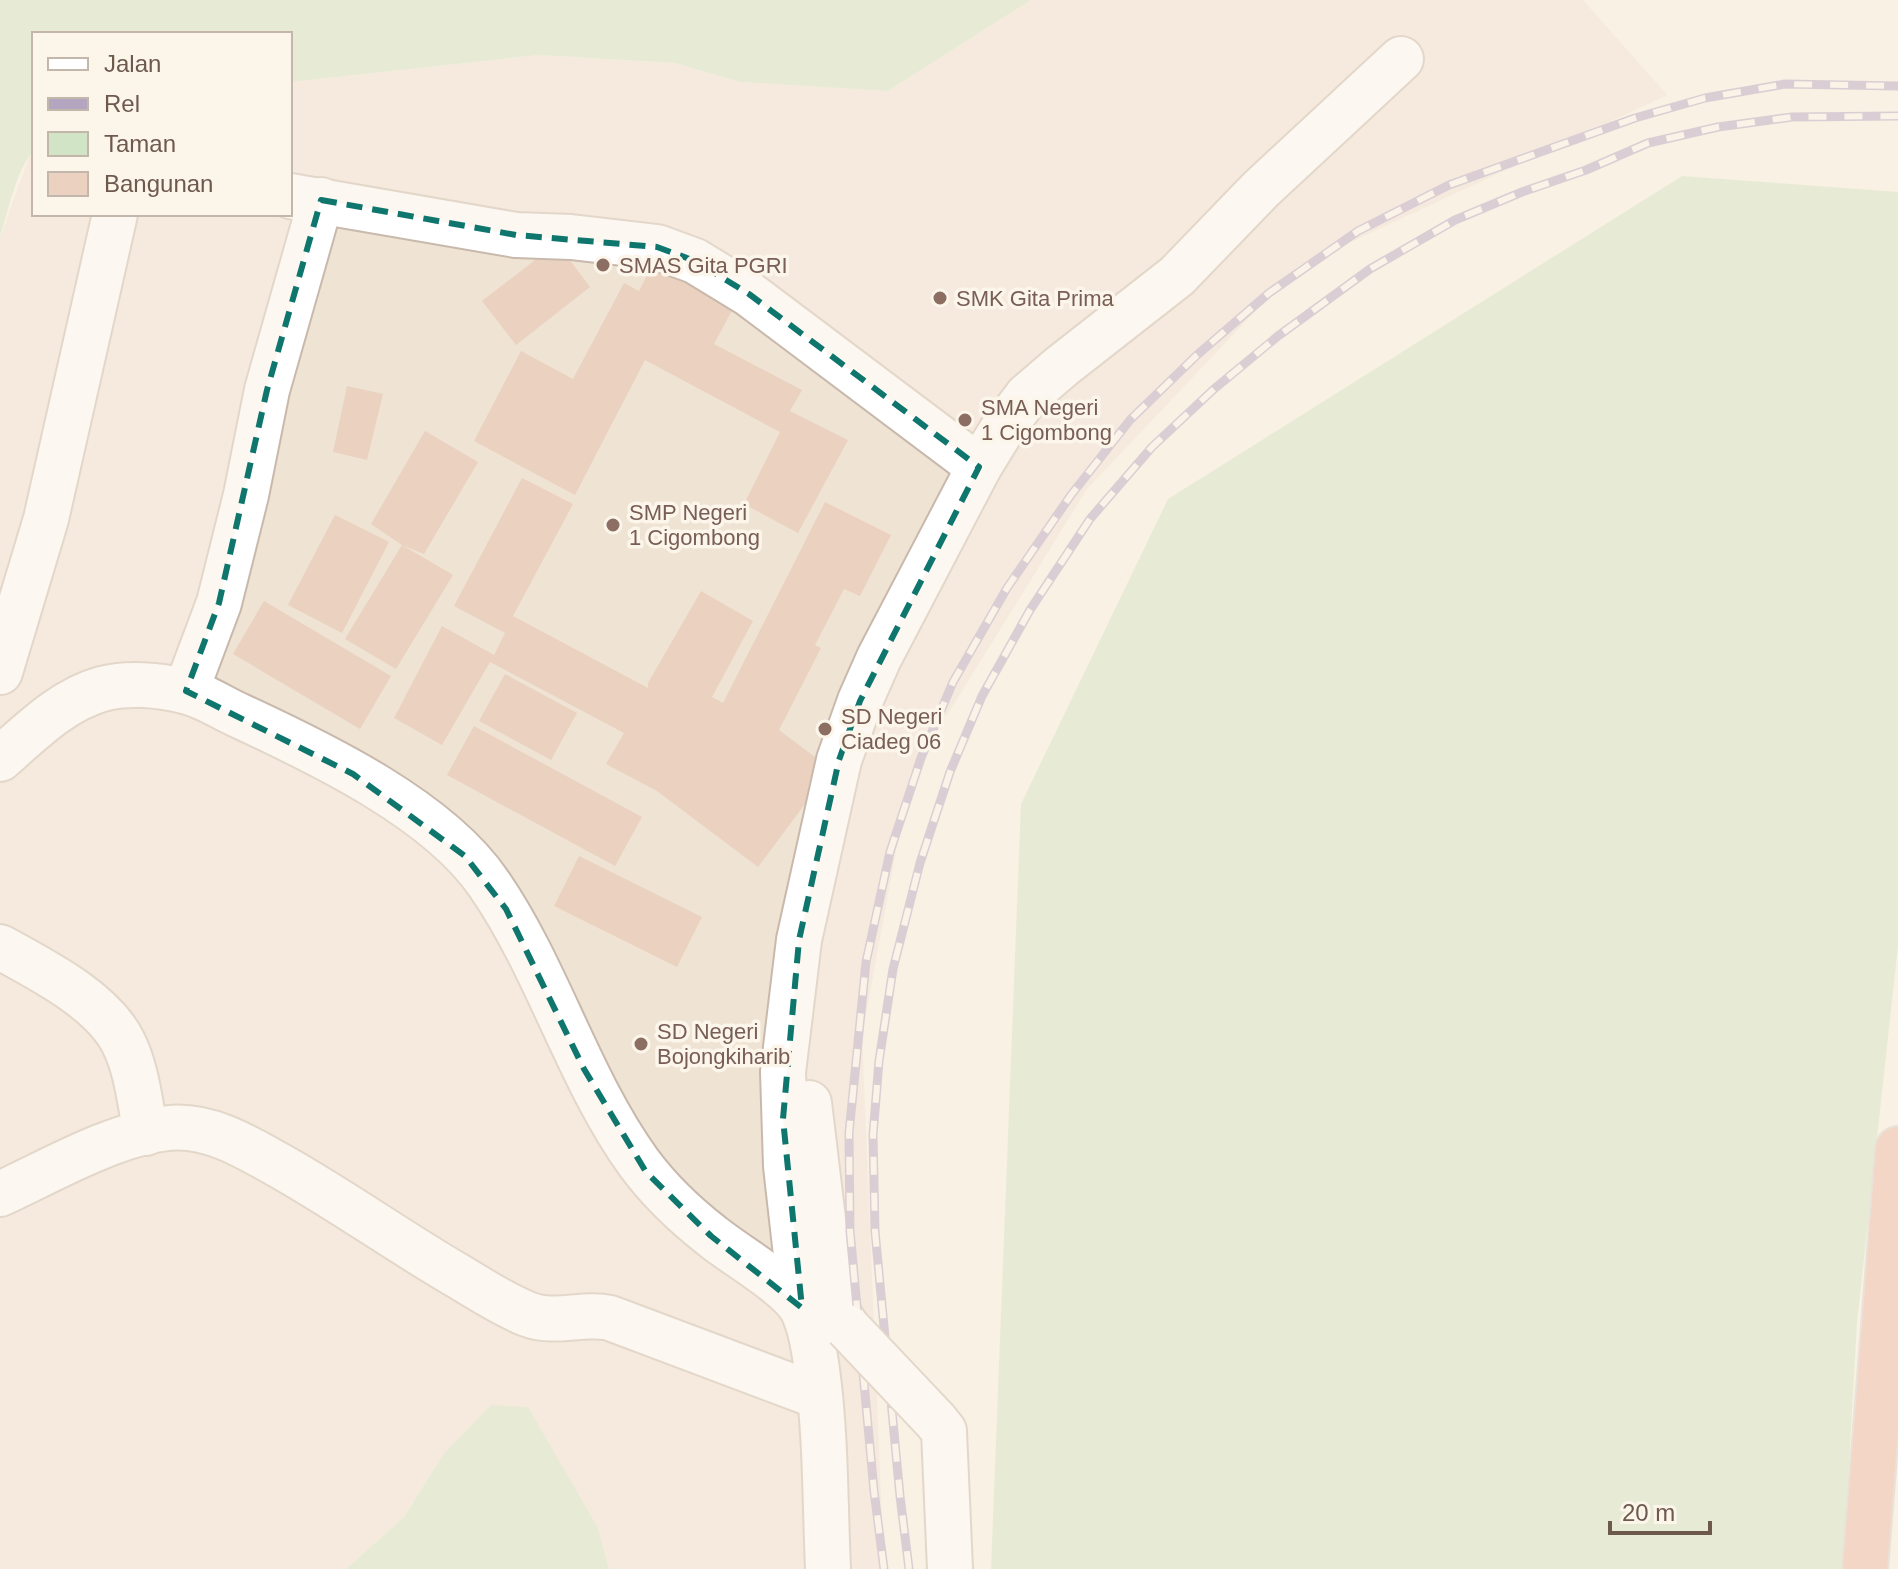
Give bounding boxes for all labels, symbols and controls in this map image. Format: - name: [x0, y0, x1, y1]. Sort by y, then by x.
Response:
- legend: [32, 32, 292, 216]
- text: Jalan: [104, 50, 161, 77]
- text: Rel: [104, 90, 140, 117]
- text: Taman: [104, 130, 176, 157]
- text: Bangunan: [104, 170, 213, 197]
- place label: SMAS Gita PGRI: [619, 253, 788, 278]
- marker: SMAS Gita PGRI: [594, 256, 612, 274]
- place label: SMK Gita Prima: [956, 286, 1114, 311]
- marker: SMK Gita Prima: [931, 289, 949, 307]
- place label: SMA Negeri 1 Cigombong: [981, 395, 1112, 445]
- marker: SMA Negeri 1 Cigombong: [956, 411, 974, 429]
- place label: SMP Negeri 1 Cigombong: [629, 500, 760, 550]
- marker: SMP Negeri 1 Cigombong: [604, 516, 622, 534]
- place label: SD Negeri Ciadeg 06: [841, 704, 942, 754]
- marker: SD Negeri Ciadeg 06: [816, 720, 834, 738]
- place label: SD Negeri Bojongkiharib: [657, 1019, 790, 1069]
- marker: SD Negeri Bojongkiharib: [632, 1035, 650, 1053]
- scale bar: [1610, 1485, 1710, 1535]
- text: 20 m: [1622, 1499, 1675, 1526]

